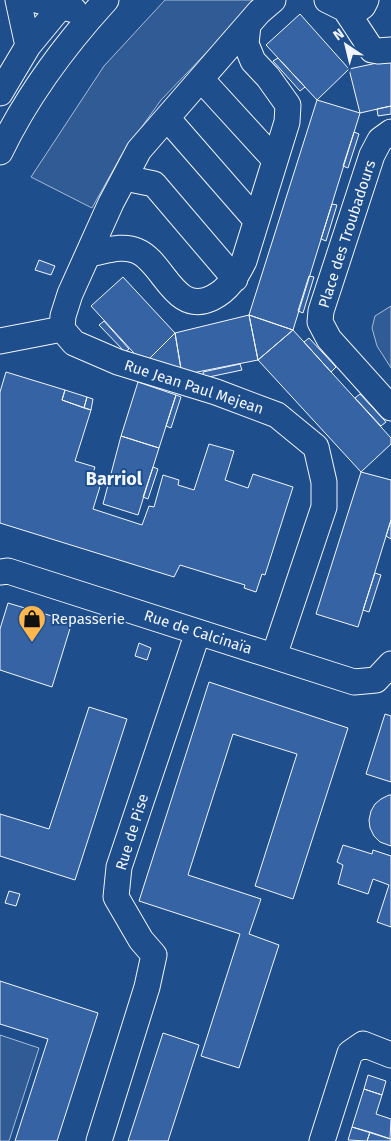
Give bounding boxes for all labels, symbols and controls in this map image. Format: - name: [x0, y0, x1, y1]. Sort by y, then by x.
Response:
- north arrow: [321, 20, 371, 70]
- text: N: [330, 25, 348, 44]
- street label: Place des Troubadours: [315, 158, 379, 310]
- street label: Rue Jean Paul Mejean: [122, 356, 266, 418]
- district label: Barriol: [86, 468, 143, 490]
- shop icon: Repasserie: [17, 604, 47, 643]
- street label: Rue de Calcinaïa: [142, 606, 254, 658]
- place label: Repasserie: [51, 610, 125, 628]
- street label: Rue de Pise: [112, 791, 152, 873]

